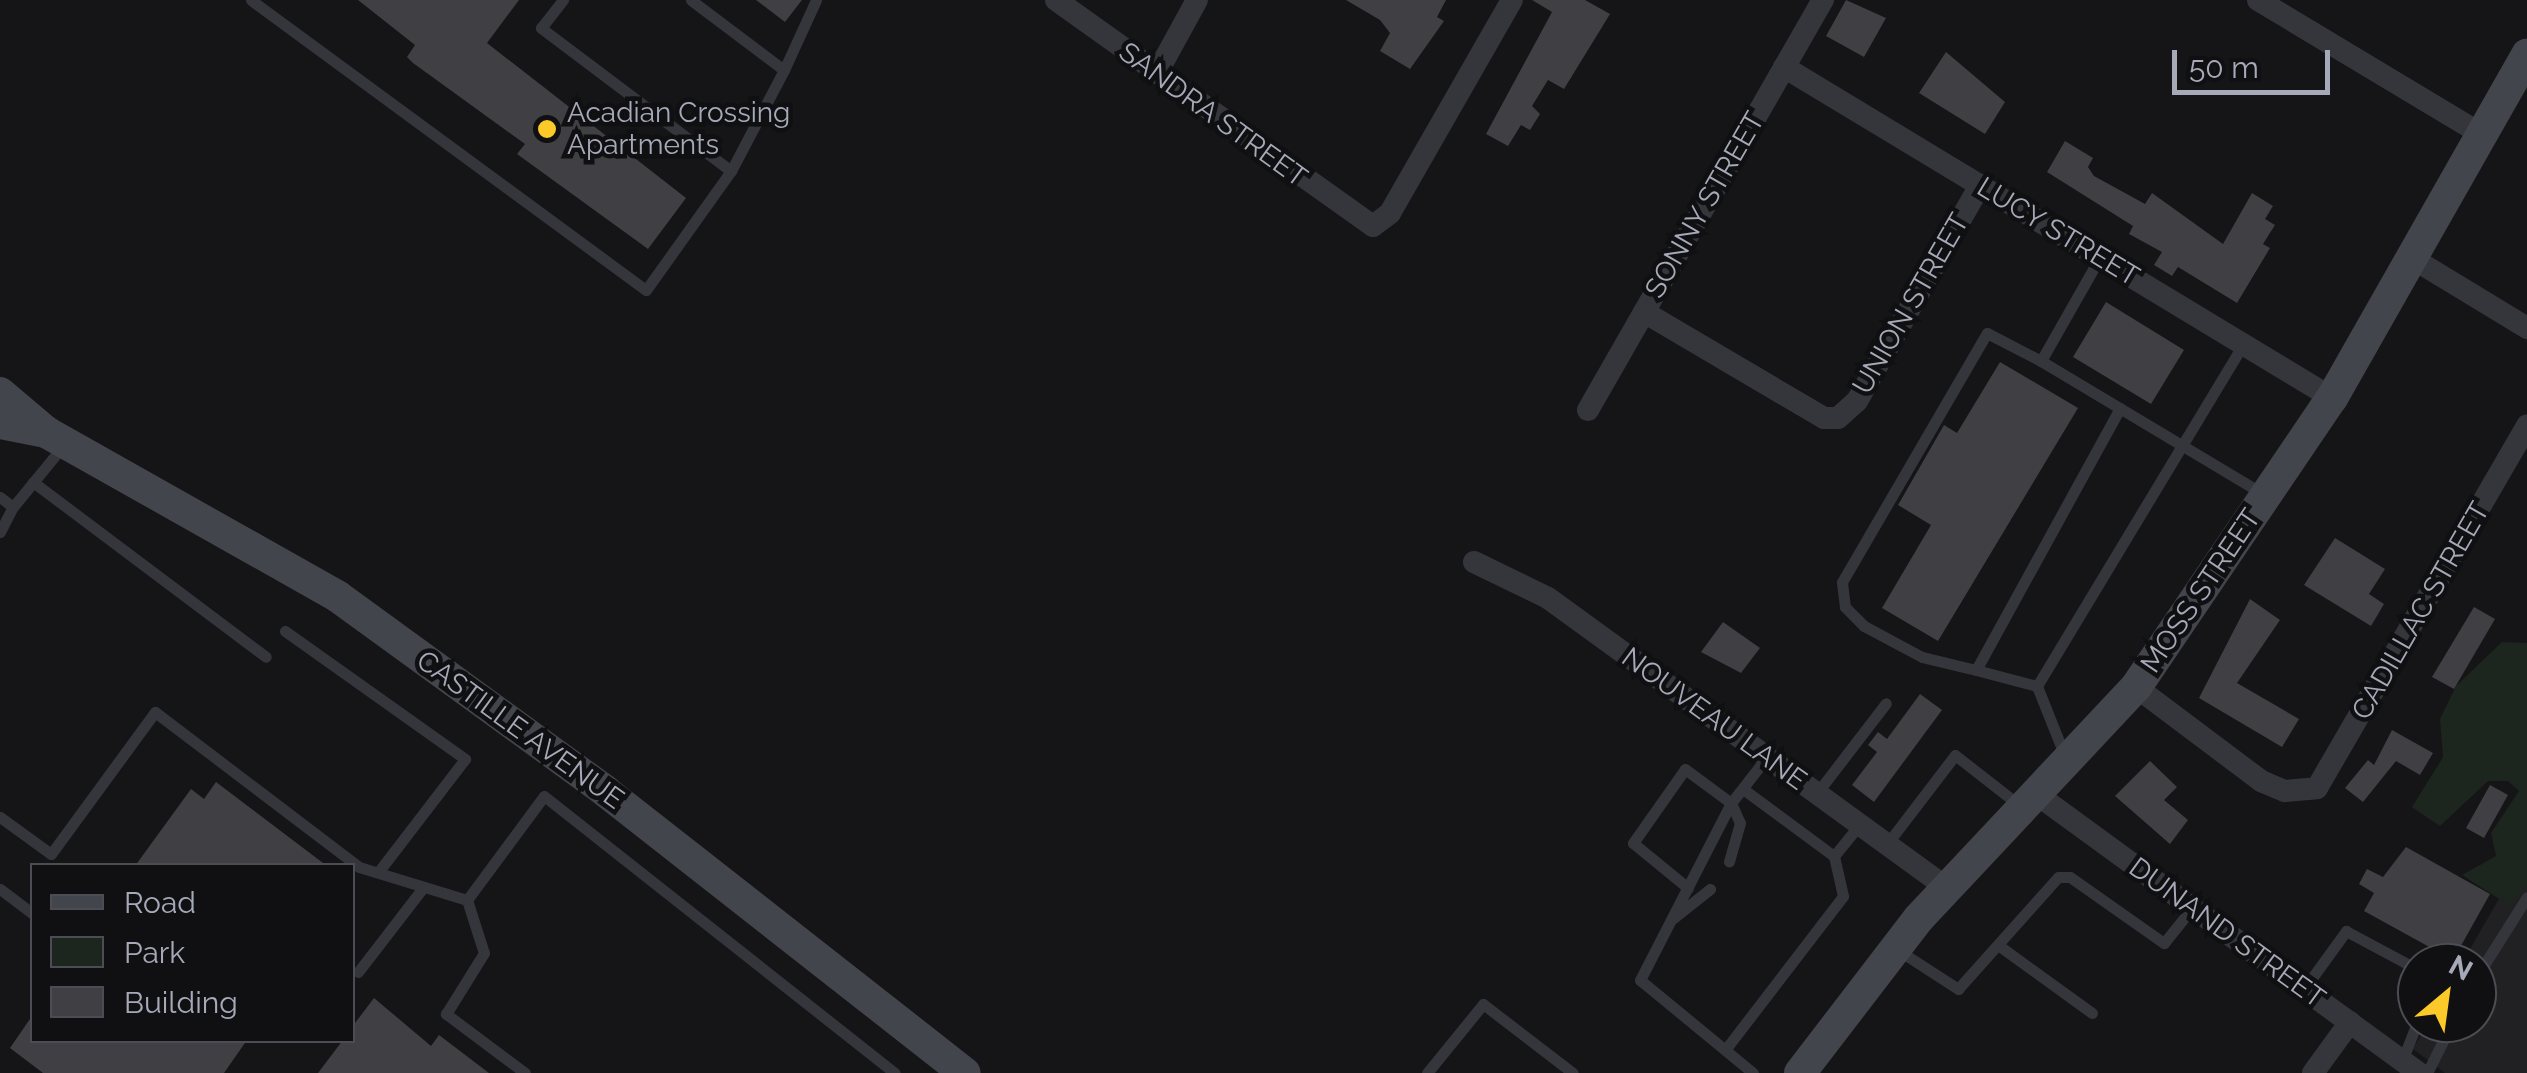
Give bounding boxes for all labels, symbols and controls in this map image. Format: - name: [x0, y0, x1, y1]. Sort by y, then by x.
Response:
- scale bar: [2177, 30, 2334, 92]
- street label: SANDRA STREET: [1112, 35, 1314, 195]
- text: 50 m: [2189, 50, 2259, 85]
- place label: Acadian Crossing Apartments: [567, 96, 790, 162]
- street label: SONNY STREET: [1638, 106, 1772, 304]
- marker: Acadian Crossing Apartments: [536, 118, 558, 140]
- street label: LUCY STREET: [1970, 170, 2146, 294]
- street label: UNION STREET: [1846, 208, 1976, 400]
- street label: CADILLAC STREET: [2345, 496, 2497, 726]
- street label: MOSS STREET: [2134, 503, 2268, 679]
- street label: NOUVEAU LANE: [1615, 641, 1813, 797]
- street label: CASTILLE AVENUE: [410, 643, 630, 817]
- street label: DUNAND STREET: [2122, 851, 2332, 1015]
- legend: [30, 863, 355, 1043]
- text: Road: [124, 885, 196, 920]
- text: Park: [124, 935, 185, 970]
- north arrow: [2397, 943, 2497, 1043]
- text: N: [2443, 948, 2478, 988]
- text: Building: [124, 985, 238, 1020]

